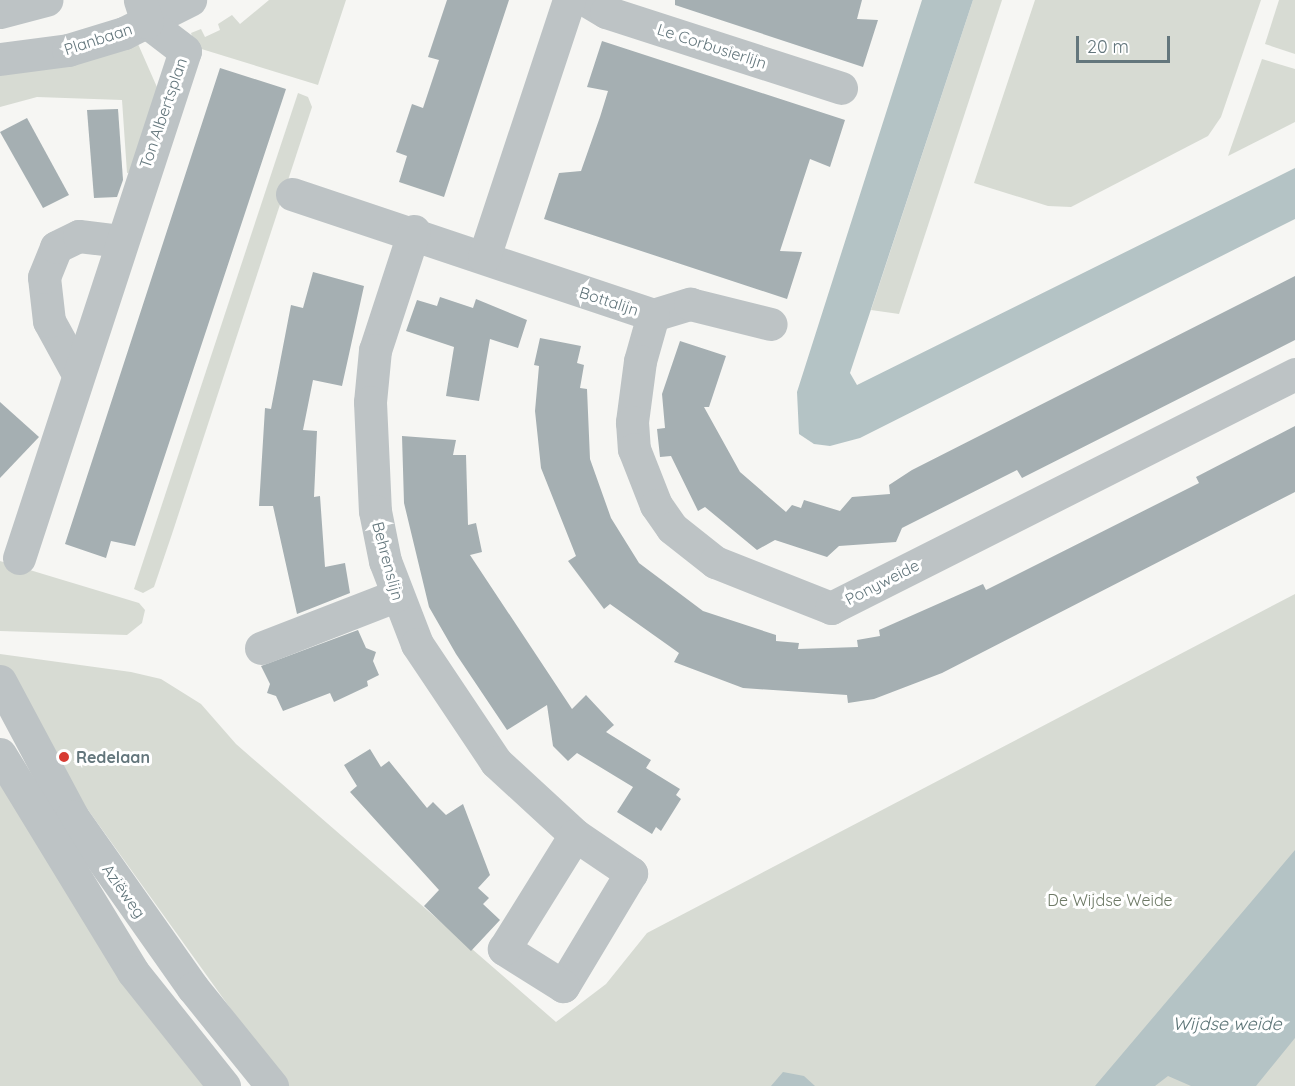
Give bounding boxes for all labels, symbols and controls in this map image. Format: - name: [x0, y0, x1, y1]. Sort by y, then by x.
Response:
- street label: Planbaan: [61, 19, 135, 59]
- street label: Le Corbusierlijn: [655, 19, 769, 73]
- scale bar: [1079, 24, 1174, 62]
- text: 20 m: [1087, 35, 1129, 58]
- street label: Ton Albertsplan: [135, 55, 191, 171]
- street label: Bottalijn: [577, 282, 641, 320]
- street label: Behrenslijn: [368, 519, 408, 603]
- street label: Ponyweide: [842, 555, 922, 609]
- place label: Redelaan: [76, 747, 150, 767]
- marker: Redelaan: [57, 750, 71, 764]
- street label: Aziëweg: [99, 860, 149, 922]
- park label: De Wijdse Weide: [1047, 890, 1173, 910]
- water label: Wijdse weide: [1172, 1013, 1282, 1035]

